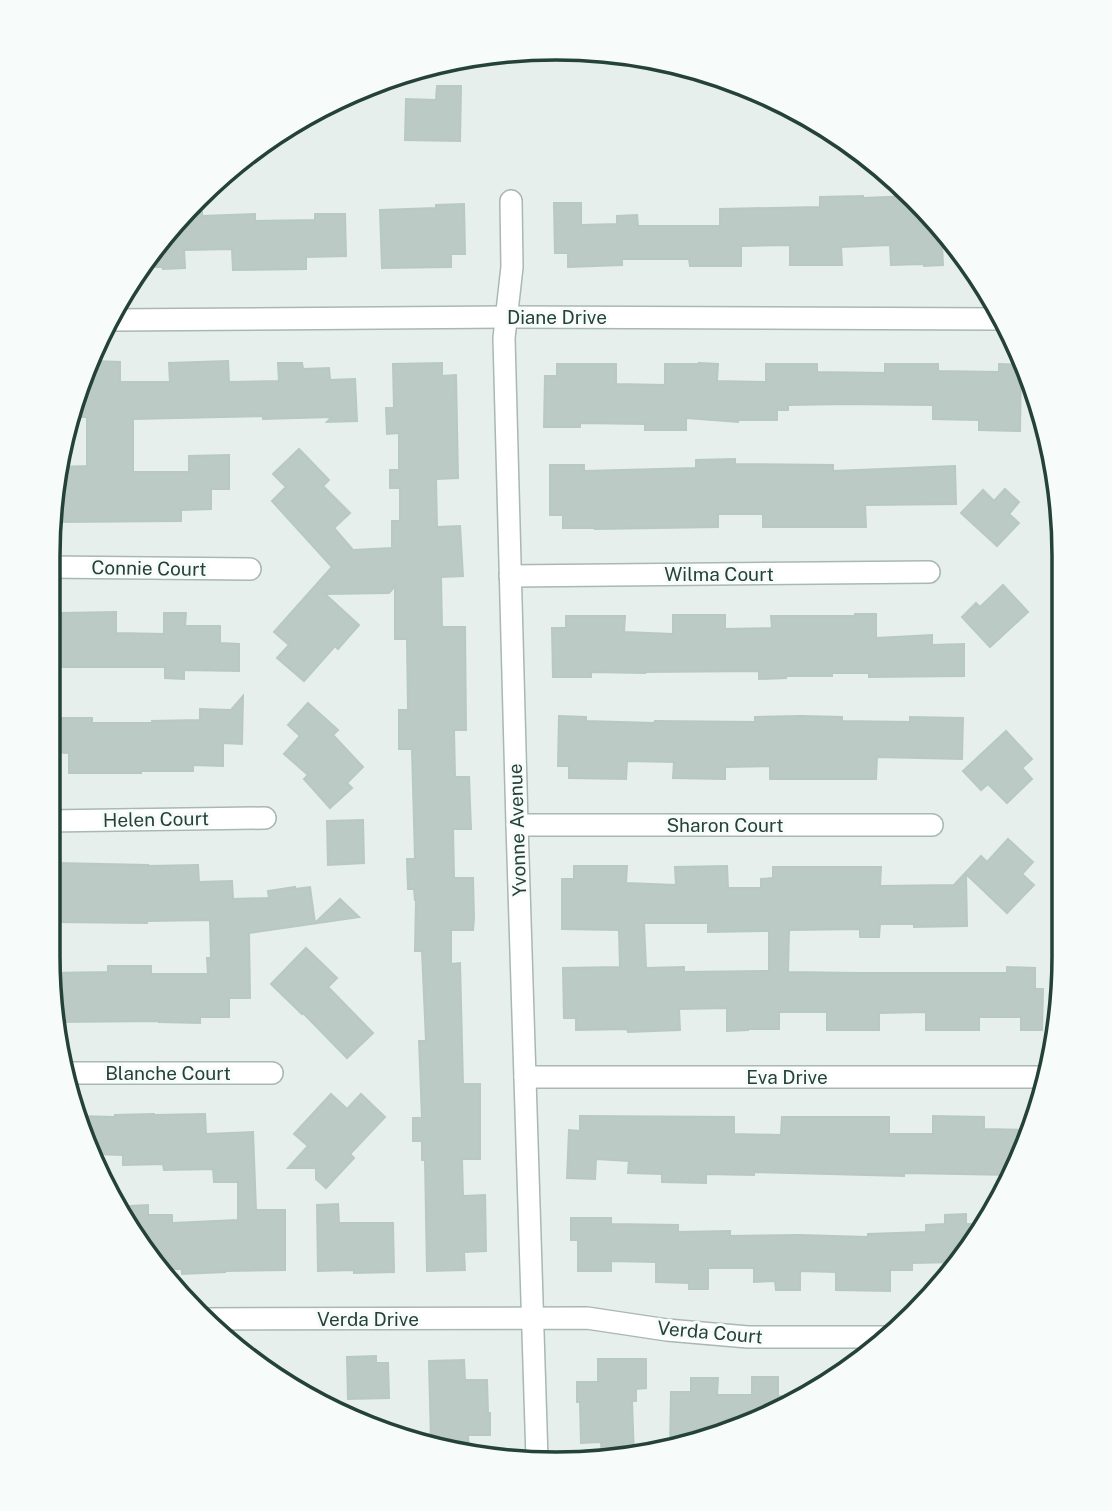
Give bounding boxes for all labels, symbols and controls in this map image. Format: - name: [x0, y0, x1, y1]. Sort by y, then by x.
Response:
- street label: Diane Drive: [507, 306, 607, 328]
- street label: Connie Court: [91, 556, 207, 580]
- street label: Wilma Court: [664, 563, 774, 585]
- street label: Yvonne Avenue: [504, 763, 530, 897]
- street label: Helen Court: [103, 807, 209, 831]
- street label: Sharon Court: [666, 814, 784, 836]
- street label: Blanche Court: [105, 1062, 231, 1084]
- street label: Eva Drive: [746, 1066, 828, 1088]
- street label: Verda Drive: [317, 1308, 419, 1330]
- street label: Verda Court: [656, 1316, 764, 1348]

